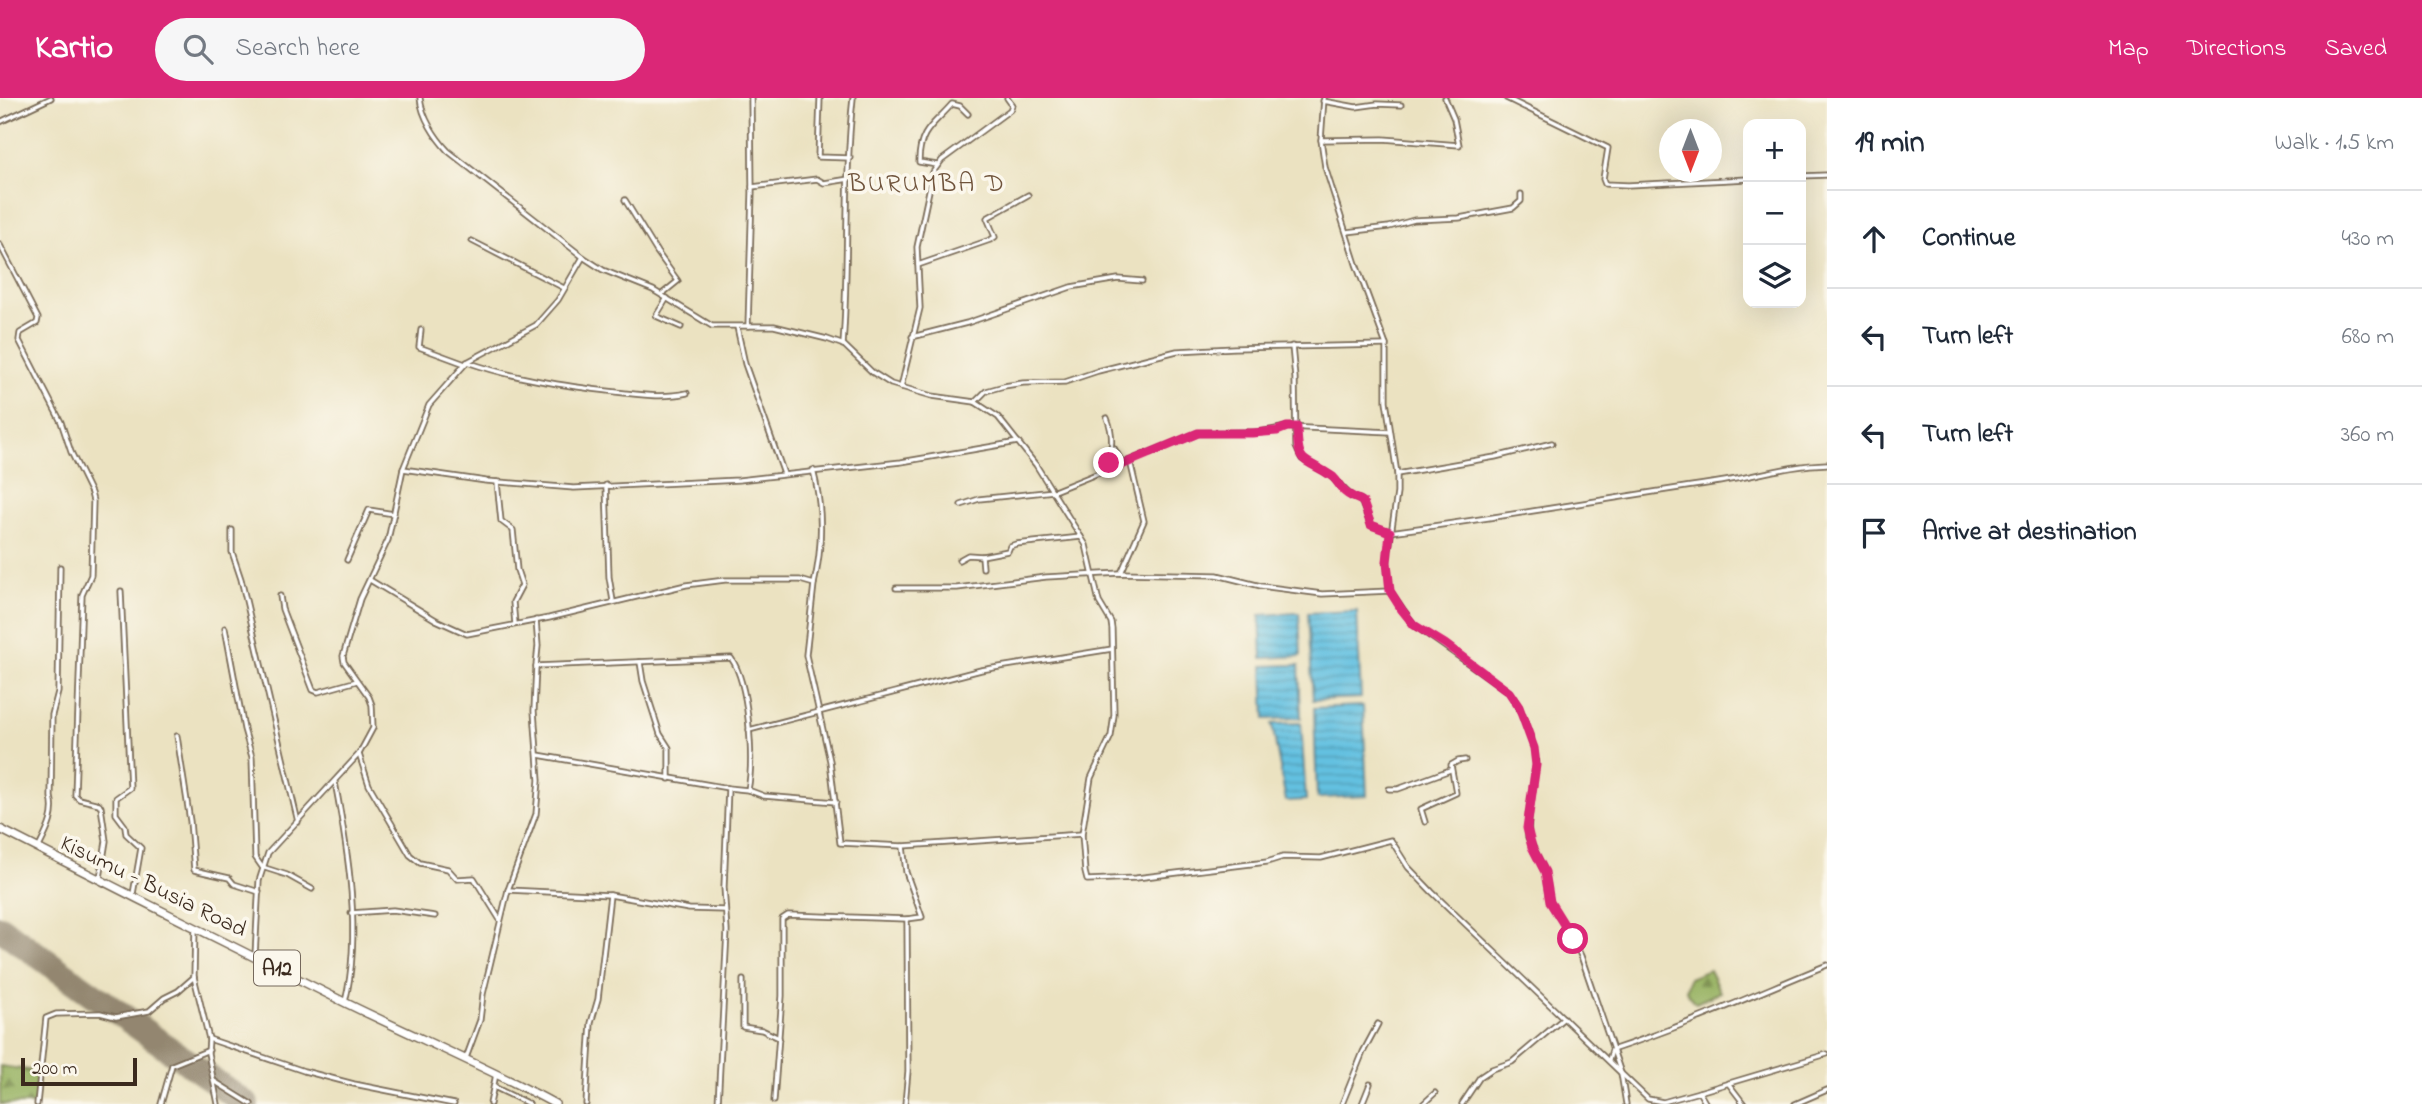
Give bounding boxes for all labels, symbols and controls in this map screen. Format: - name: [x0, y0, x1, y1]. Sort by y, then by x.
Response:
- search box: [155, 18, 645, 81]
- text: Kartio: [35, 25, 113, 73]
- icon: search: [179, 30, 217, 68]
- text: Search here: [235, 30, 360, 68]
- text: Map: [2108, 32, 2149, 67]
- text: Directions: [2187, 32, 2286, 67]
- text: Saved: [2324, 32, 2387, 67]
- north arrow: [1659, 119, 1722, 182]
- map controls: [1743, 119, 1806, 308]
- button: +: [1743, 119, 1806, 182]
- text: 19 min: [1855, 122, 1925, 166]
- text: Walk · 1.5 km: [2275, 127, 2394, 160]
- district label: BURUMBA D: [847, 166, 1006, 204]
- button: −: [1743, 182, 1806, 245]
- icon: ahead: [1855, 220, 1893, 258]
- text: Continue: [1922, 220, 2015, 258]
- text: 430 m: [2341, 223, 2394, 256]
- button: layers: [1743, 245, 1806, 308]
- icon: left: [1855, 318, 1893, 356]
- text: Turn left: [1922, 318, 2013, 356]
- text: 680 m: [2342, 321, 2394, 354]
- icon: left: [1855, 416, 1893, 454]
- text: Turn left: [1922, 416, 2013, 454]
- text: 360 m: [2341, 419, 2394, 452]
- route end: [1093, 447, 1124, 478]
- icon: arrive: [1855, 514, 1893, 552]
- text: Arrive at destination: [1922, 514, 2137, 552]
- street label: Kisumu - Busia Road: [54, 828, 252, 947]
- route start: [1557, 923, 1588, 954]
- road number: A12: [254, 950, 300, 986]
- scale bar: [21, 1055, 136, 1087]
- text: 200 m: [32, 1056, 77, 1083]

